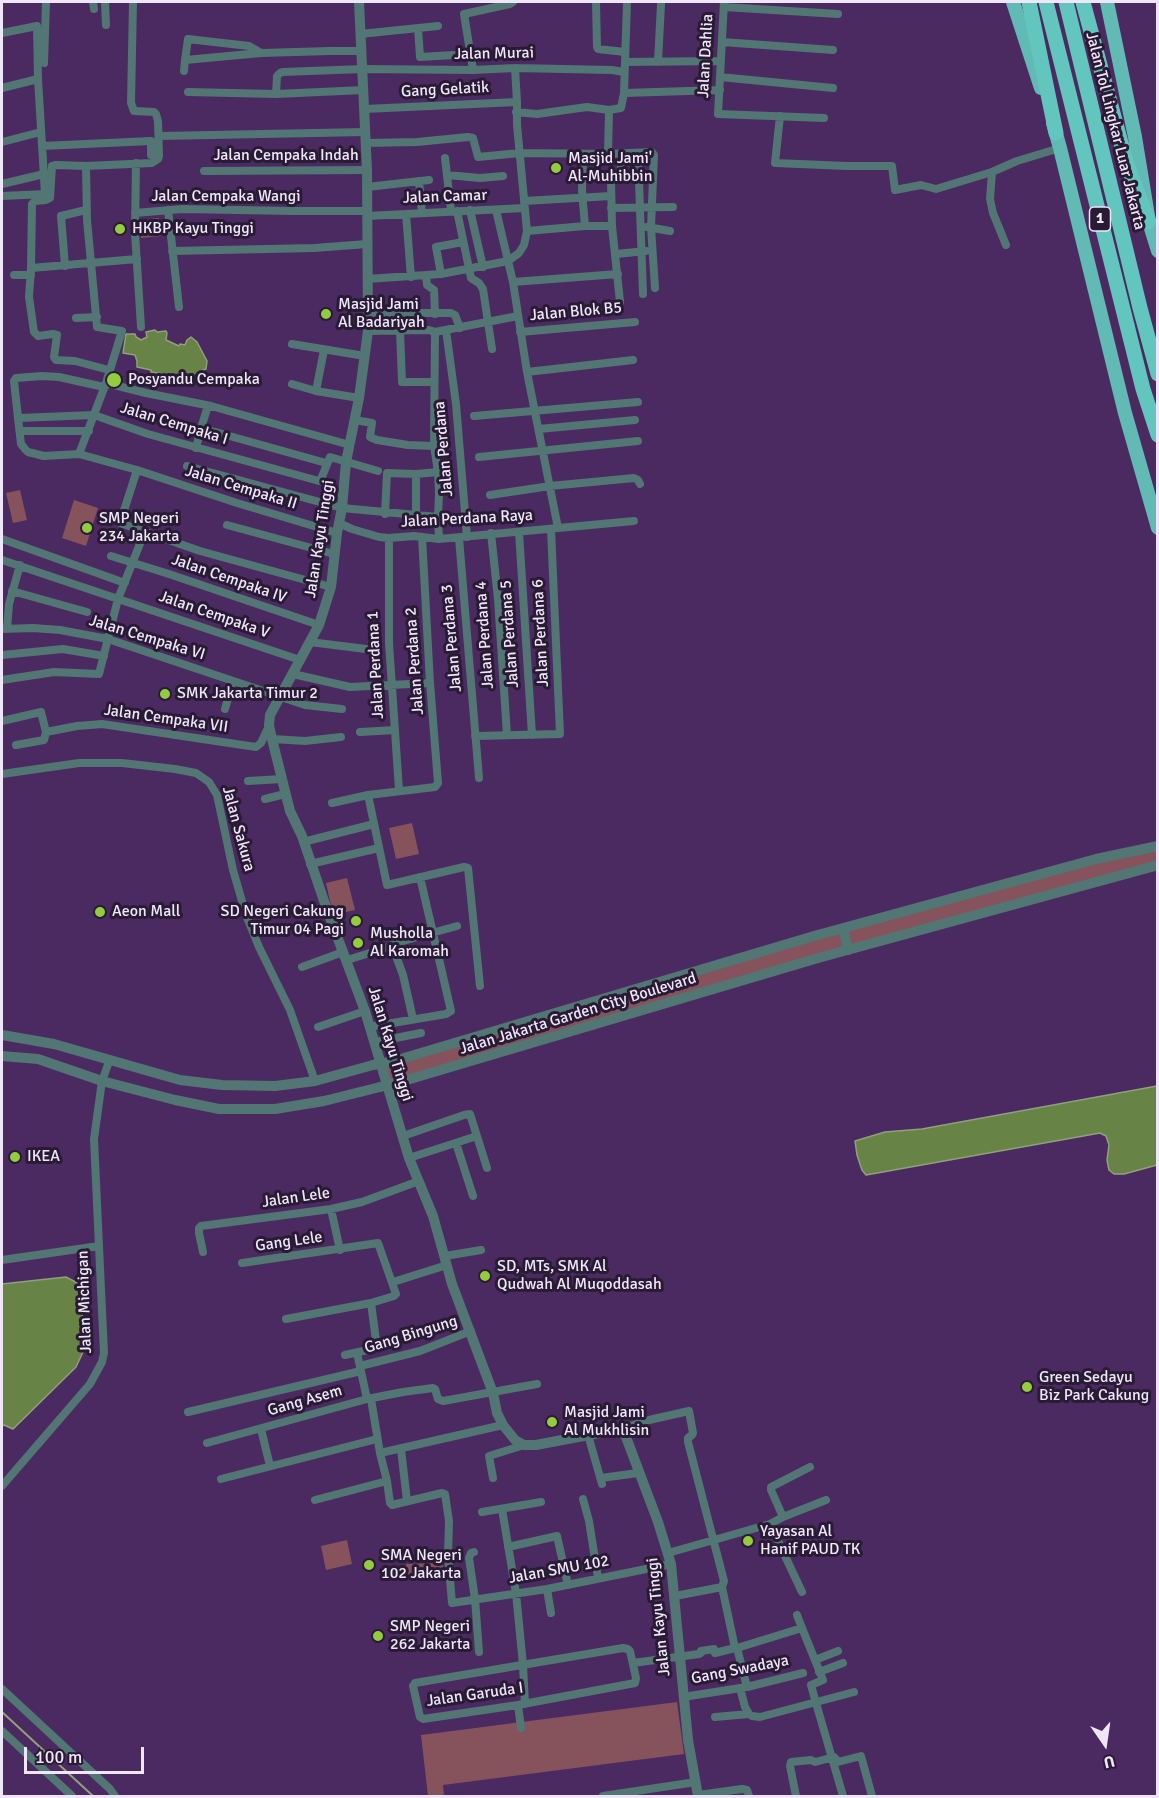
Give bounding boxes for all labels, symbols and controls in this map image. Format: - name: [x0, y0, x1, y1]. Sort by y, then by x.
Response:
- street label: Jalan Dahlia: [694, 14, 718, 98]
- street label: Jalan Tol Lingkar Luar Jakarta: [1081, 30, 1149, 232]
- street label: Jalan Murai: [454, 44, 534, 64]
- street label: Gang Gelatik: [400, 78, 490, 102]
- street label: Jalan Cempaka Indah: [213, 146, 359, 166]
- place label: Masjid Jami' Al-Muhibbin: [568, 149, 652, 187]
- marker: Masjid Jami' Al-Muhibbin: [549, 161, 563, 175]
- street label: Jalan Camar: [403, 186, 487, 208]
- street label: Jalan Cempaka Wangi: [151, 187, 301, 207]
- road number: 1: [1090, 207, 1110, 231]
- place label: HKBP Kayu Tinggi: [132, 219, 254, 239]
- marker: HKBP Kayu Tinggi: [113, 222, 127, 236]
- place label: Masjid Jami Al Badariyah: [338, 295, 425, 333]
- street label: Jalan Blok B5: [529, 298, 623, 326]
- marker: Masjid Jami Al Badariyah: [319, 307, 333, 321]
- place label: Posyandu Cempaka: [128, 370, 260, 390]
- marker: Posyandu Cempaka: [105, 371, 123, 389]
- street label: Jalan Cempaka I: [118, 399, 230, 449]
- street label: Jalan Perdana: [430, 400, 458, 498]
- street label: Jalan Cempaka II: [183, 462, 299, 514]
- street label: Jalan Kayu Tinggi: [301, 479, 339, 599]
- street label: Jalan Perdana Raya: [401, 506, 533, 532]
- place label: SMP Negeri 234 Jakarta: [99, 509, 179, 547]
- marker: SMP Negeri 234 Jakarta: [80, 521, 94, 535]
- street label: Jalan Cempaka IV: [169, 550, 289, 608]
- street label: Jalan Perdana 5: [497, 579, 523, 689]
- street label: Jalan Perdana 6: [529, 579, 553, 687]
- street label: Jalan Perdana 4: [472, 580, 498, 690]
- street label: Jalan Perdana 3: [438, 583, 466, 693]
- street label: Jalan Cempaka V: [156, 587, 272, 643]
- street label: Jalan Perdana 2: [402, 606, 428, 716]
- street label: Jalan Cempaka VI: [87, 611, 207, 665]
- street label: Jalan Perdana 1: [364, 611, 388, 719]
- place label: SMK Jakarta Timur 2: [177, 684, 318, 704]
- marker: SMK Jakarta Timur 2: [158, 687, 172, 701]
- street label: Jalan Cempaka VII: [103, 701, 229, 737]
- street label: Jalan Sakura: [217, 784, 259, 874]
- place label: Aeon Mall: [112, 902, 180, 922]
- place label: SD Negeri Cakung Timur 04 Pagi: [221, 902, 344, 940]
- marker: Aeon Mall: [93, 905, 107, 919]
- marker: SD Negeri Cakung Timur 04 Pagi: [349, 914, 363, 928]
- place label: Musholla Al Karomah: [370, 924, 449, 962]
- marker: Musholla Al Karomah: [351, 936, 365, 950]
- street label: Jalan Jakarta Garden City Boulevard: [457, 969, 699, 1059]
- street label: Jalan Kayu Tinggi: [363, 984, 417, 1104]
- place label: IKEA: [27, 1147, 60, 1167]
- marker: IKEA: [8, 1150, 22, 1164]
- street label: Jalan Lele: [261, 1184, 331, 1212]
- street label: Gang Lele: [254, 1228, 324, 1256]
- street label: Jalan Michigan: [74, 1250, 96, 1354]
- place label: SD, MTs, SMK Al Qudwah Al Muqoddasah: [497, 1257, 662, 1295]
- marker: SD, MTs, SMK Al Qudwah Al Muqoddasah: [478, 1269, 492, 1283]
- street label: Gang Bingung: [362, 1312, 460, 1358]
- place label: Green Sedayu Biz Park Cakung: [1039, 1368, 1149, 1406]
- marker: Green Sedayu Biz Park Cakung: [1020, 1380, 1034, 1394]
- street label: Gang Asem: [266, 1381, 344, 1421]
- place label: Masjid Jami Al Mukhlisin: [564, 1403, 649, 1441]
- marker: Masjid Jami Al Mukhlisin: [545, 1415, 559, 1429]
- place label: Yayasan Al Hanif PAUD TK: [760, 1522, 860, 1560]
- marker: Yayasan Al Hanif PAUD TK: [741, 1534, 755, 1548]
- place label: SMA Negeri 102 Jakarta: [381, 1546, 462, 1584]
- street label: Jalan SMU 102: [507, 1552, 611, 1588]
- street label: Jalan Kayu Tinggi: [643, 1557, 675, 1677]
- marker: SMA Negeri 102 Jakarta: [362, 1558, 376, 1572]
- place label: SMP Negeri 262 Jakarta: [390, 1617, 470, 1655]
- marker: SMP Negeri 262 Jakarta: [371, 1629, 385, 1643]
- street label: Gang Swadaya: [690, 1651, 790, 1689]
- street label: Jalan Garuda I: [425, 1679, 525, 1711]
- north arrow: [1075, 1714, 1135, 1774]
- scale bar: [27, 1735, 147, 1773]
- text: 100 m: [35, 1746, 82, 1768]
- text: U: [1102, 1751, 1117, 1772]

